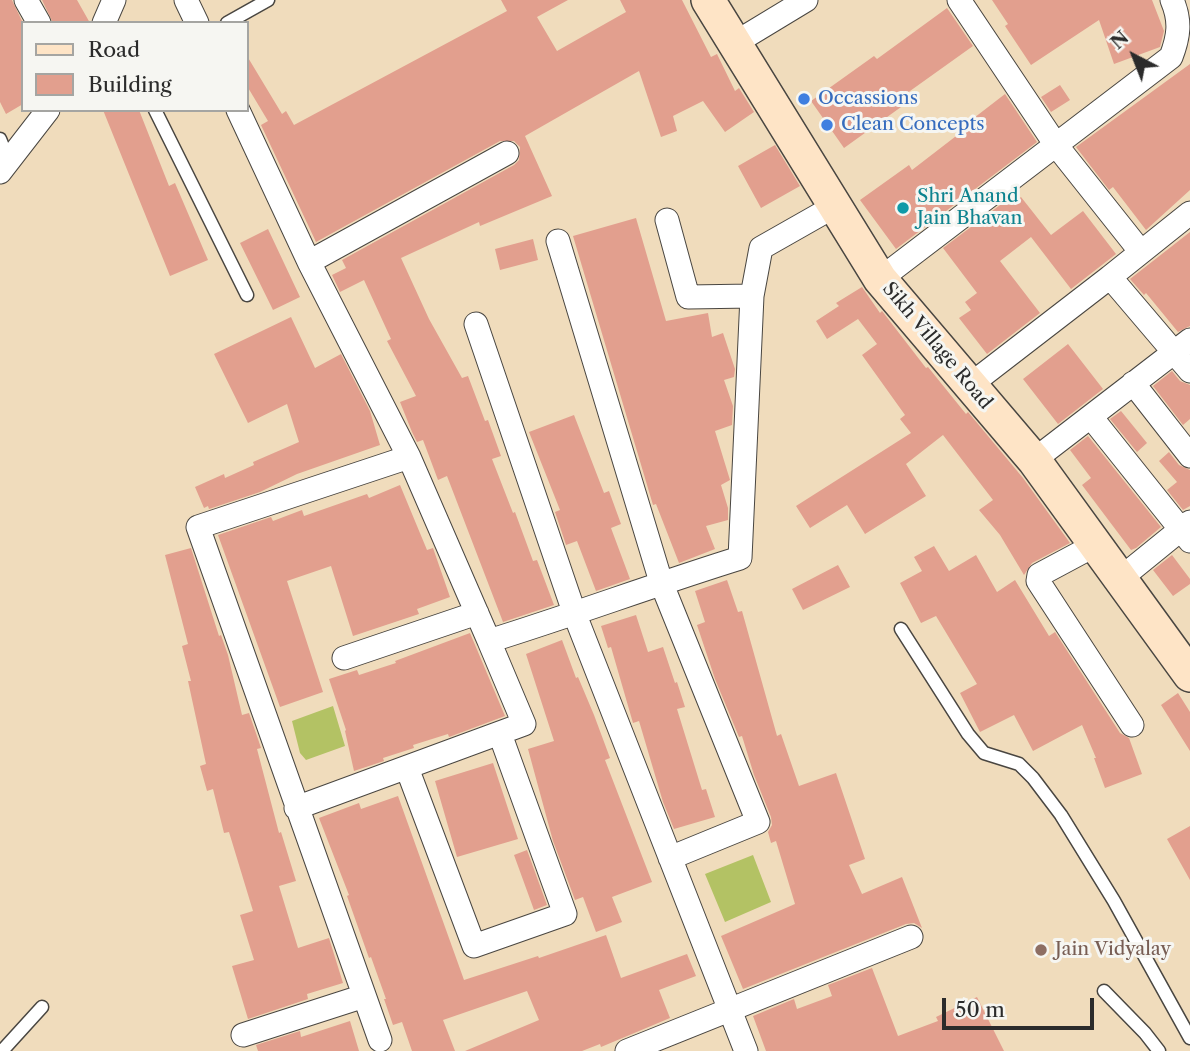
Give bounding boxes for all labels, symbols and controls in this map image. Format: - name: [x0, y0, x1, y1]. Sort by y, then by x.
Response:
- legend: [21, 21, 248, 112]
- north arrow: [1099, 21, 1169, 91]
- text: N: [1106, 26, 1133, 54]
- text: Road: [88, 37, 140, 62]
- text: Building: [88, 72, 172, 97]
- place label: Occassions: [818, 88, 918, 110]
- marker: Occassions: [796, 91, 812, 107]
- place label: Clean Concepts: [841, 114, 984, 136]
- marker: Clean Concepts: [819, 117, 835, 133]
- place label: Shri Anand Jain Bhavan: [917, 186, 1022, 230]
- marker: Shri Anand Jain Bhavan: [895, 200, 911, 216]
- street label: Sikh Village Road: [877, 278, 997, 414]
- place label: Jain Vidyalay: [1055, 939, 1171, 961]
- marker: Jain Vidyalay: [1033, 942, 1049, 958]
- scale bar: [945, 984, 1097, 1028]
- text: 50 m: [955, 997, 1005, 1022]

